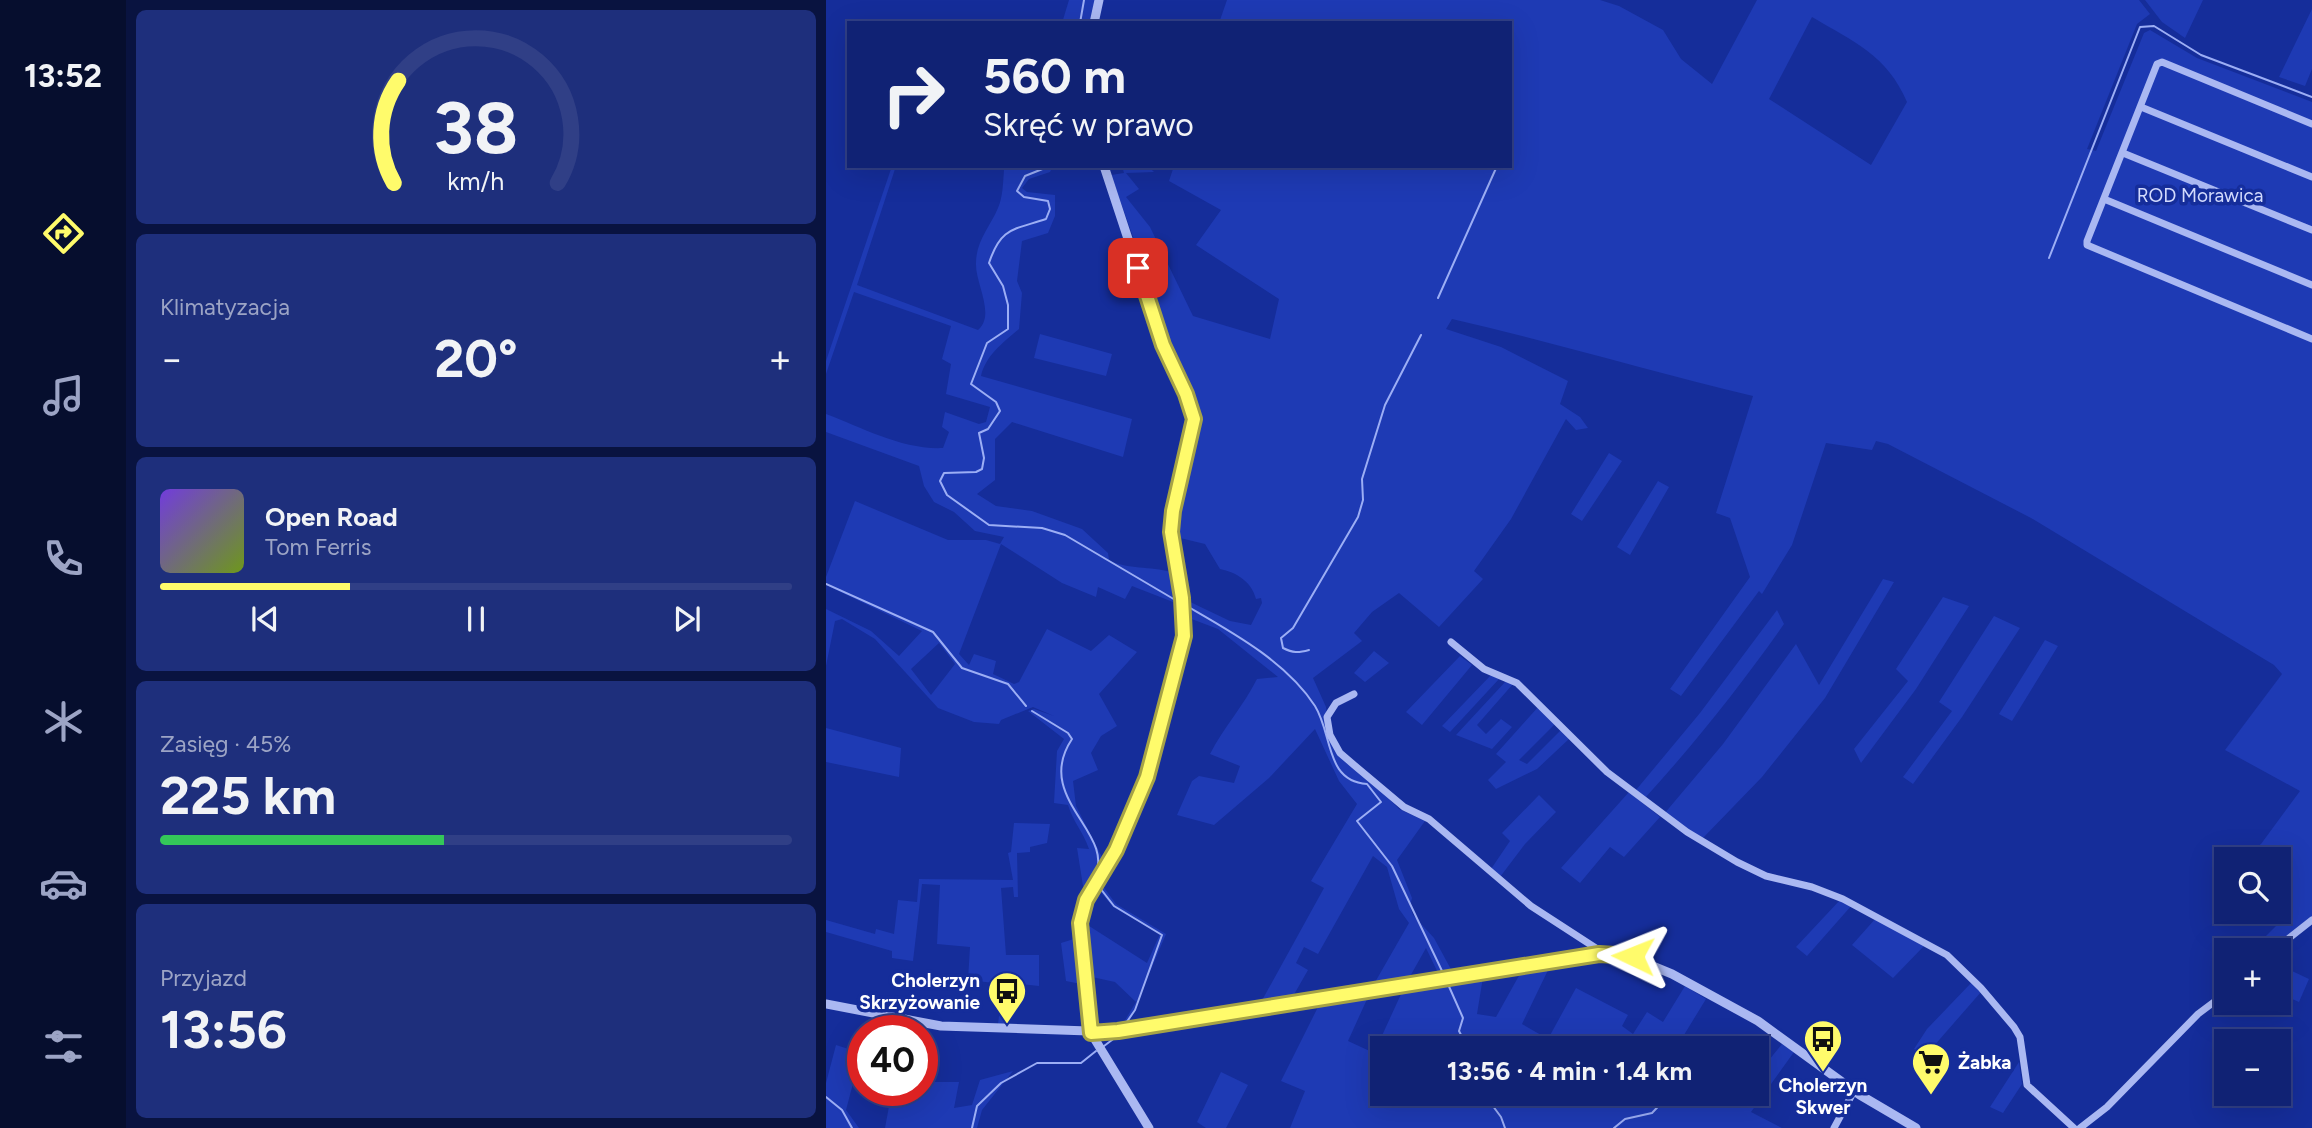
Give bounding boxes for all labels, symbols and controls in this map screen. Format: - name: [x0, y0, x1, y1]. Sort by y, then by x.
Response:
- text: 560 m: [983, 46, 1126, 105]
- icon: right: [868, 49, 959, 140]
- text: 13:52: [24, 57, 102, 95]
- text: 38: [433, 84, 519, 171]
- text: Skręć w prawo: [983, 106, 1194, 144]
- text: km/h: [447, 166, 505, 196]
- park label: ROD Morawica: [2137, 184, 2263, 207]
- icon: directions: [39, 209, 88, 258]
- pin: [1108, 238, 1168, 298]
- icon: arrive: [1119, 249, 1157, 287]
- text: Klimatyzacja: [160, 293, 290, 321]
- text: 20°: [434, 328, 518, 390]
- text: −: [160, 336, 184, 382]
- text: +: [768, 336, 792, 382]
- icon: music: [39, 371, 88, 420]
- text: Open Road: [265, 501, 398, 533]
- text: Tom Ferris: [265, 533, 371, 561]
- icon: phone: [39, 534, 88, 583]
- icon: previous: [246, 600, 284, 638]
- icon: pause: [457, 600, 495, 638]
- icon: next: [668, 600, 706, 638]
- icon: climate: [39, 697, 88, 746]
- text: Zasięg · 45%: [160, 730, 291, 758]
- text: 225 km: [160, 765, 336, 827]
- map controls: [2214, 847, 2291, 1106]
- button: search: [2214, 847, 2291, 924]
- icon: car: [39, 859, 88, 908]
- position arrow: [1596, 919, 1670, 993]
- button: +: [2214, 938, 2291, 1015]
- text: Przyjazd: [160, 964, 247, 992]
- place label: Cholerzyn Skrzyżowanie: [859, 969, 980, 1014]
- bus stop icon: Cholerzyn Skrzyżowanie: [986, 970, 1028, 1025]
- text: 13:56: [160, 999, 287, 1061]
- speed limit sign: 40: [847, 1015, 938, 1106]
- bus stop icon: Cholerzyn Skwer: [1802, 1018, 1844, 1073]
- icon: filters: [39, 1022, 88, 1071]
- button: −: [2214, 1029, 2291, 1106]
- supermarket icon: Żabka: [1910, 1041, 1952, 1096]
- place label: Żabka: [1958, 1051, 2011, 1074]
- text: 13:56 · 4 min · 1.4 km: [1447, 1055, 1692, 1087]
- place label: Cholerzyn Skwer: [1779, 1074, 1867, 1119]

